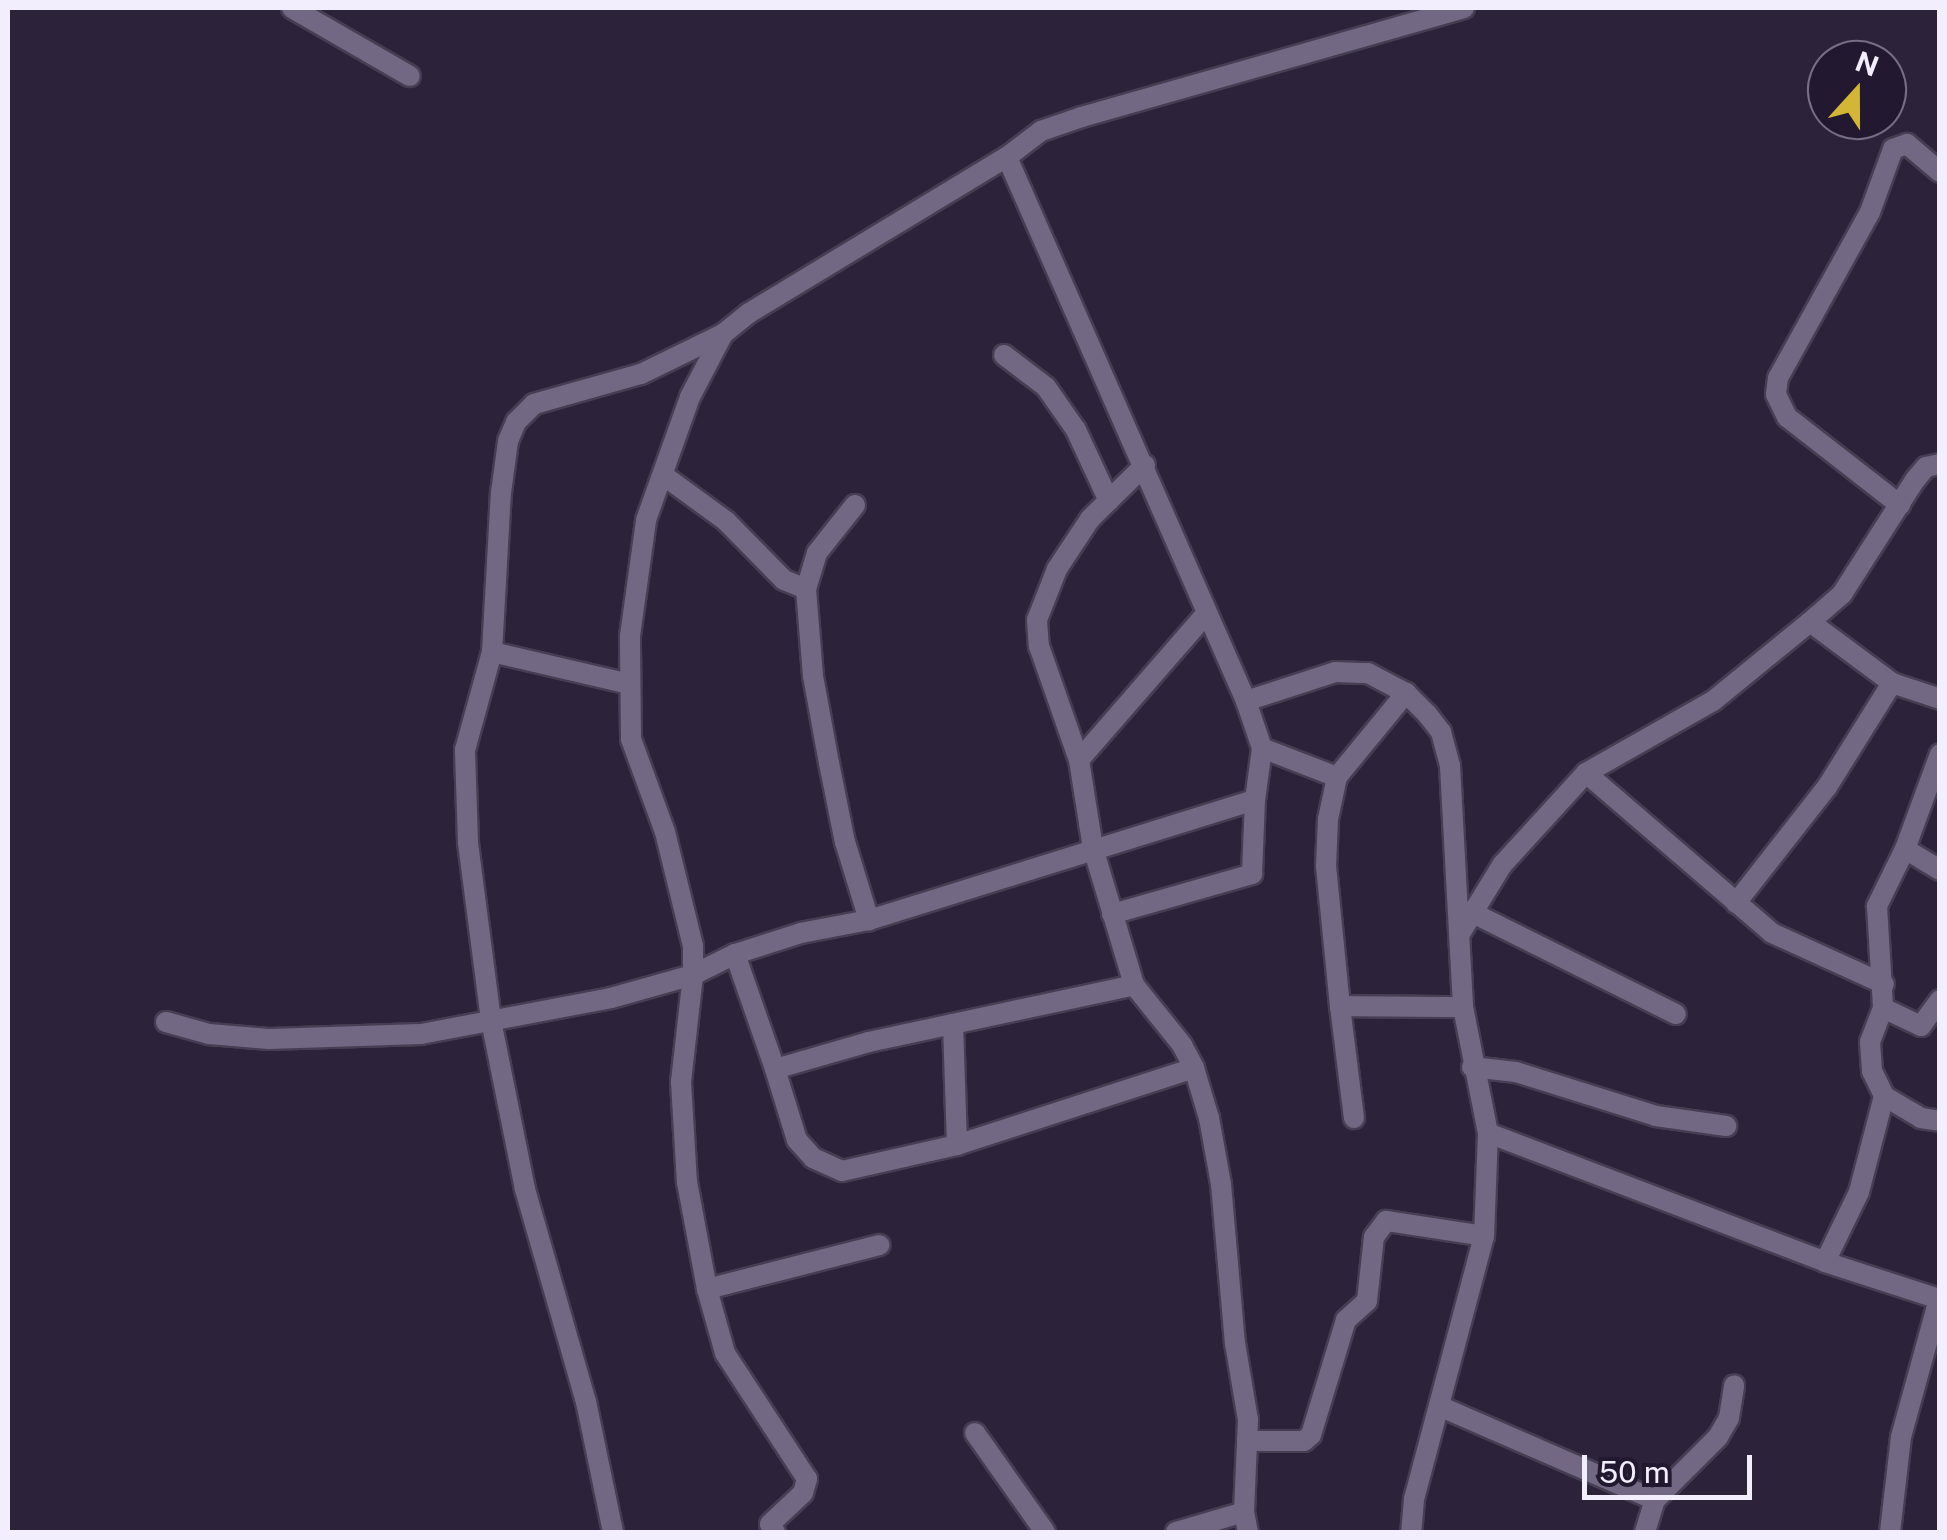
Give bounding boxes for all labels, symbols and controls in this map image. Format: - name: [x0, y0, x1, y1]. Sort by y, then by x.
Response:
- north arrow: [1807, 40, 1907, 140]
- text: N: [1851, 44, 1883, 83]
- scale bar: [1587, 1435, 1757, 1497]
- text: 50 m: [1599, 1454, 1670, 1490]

